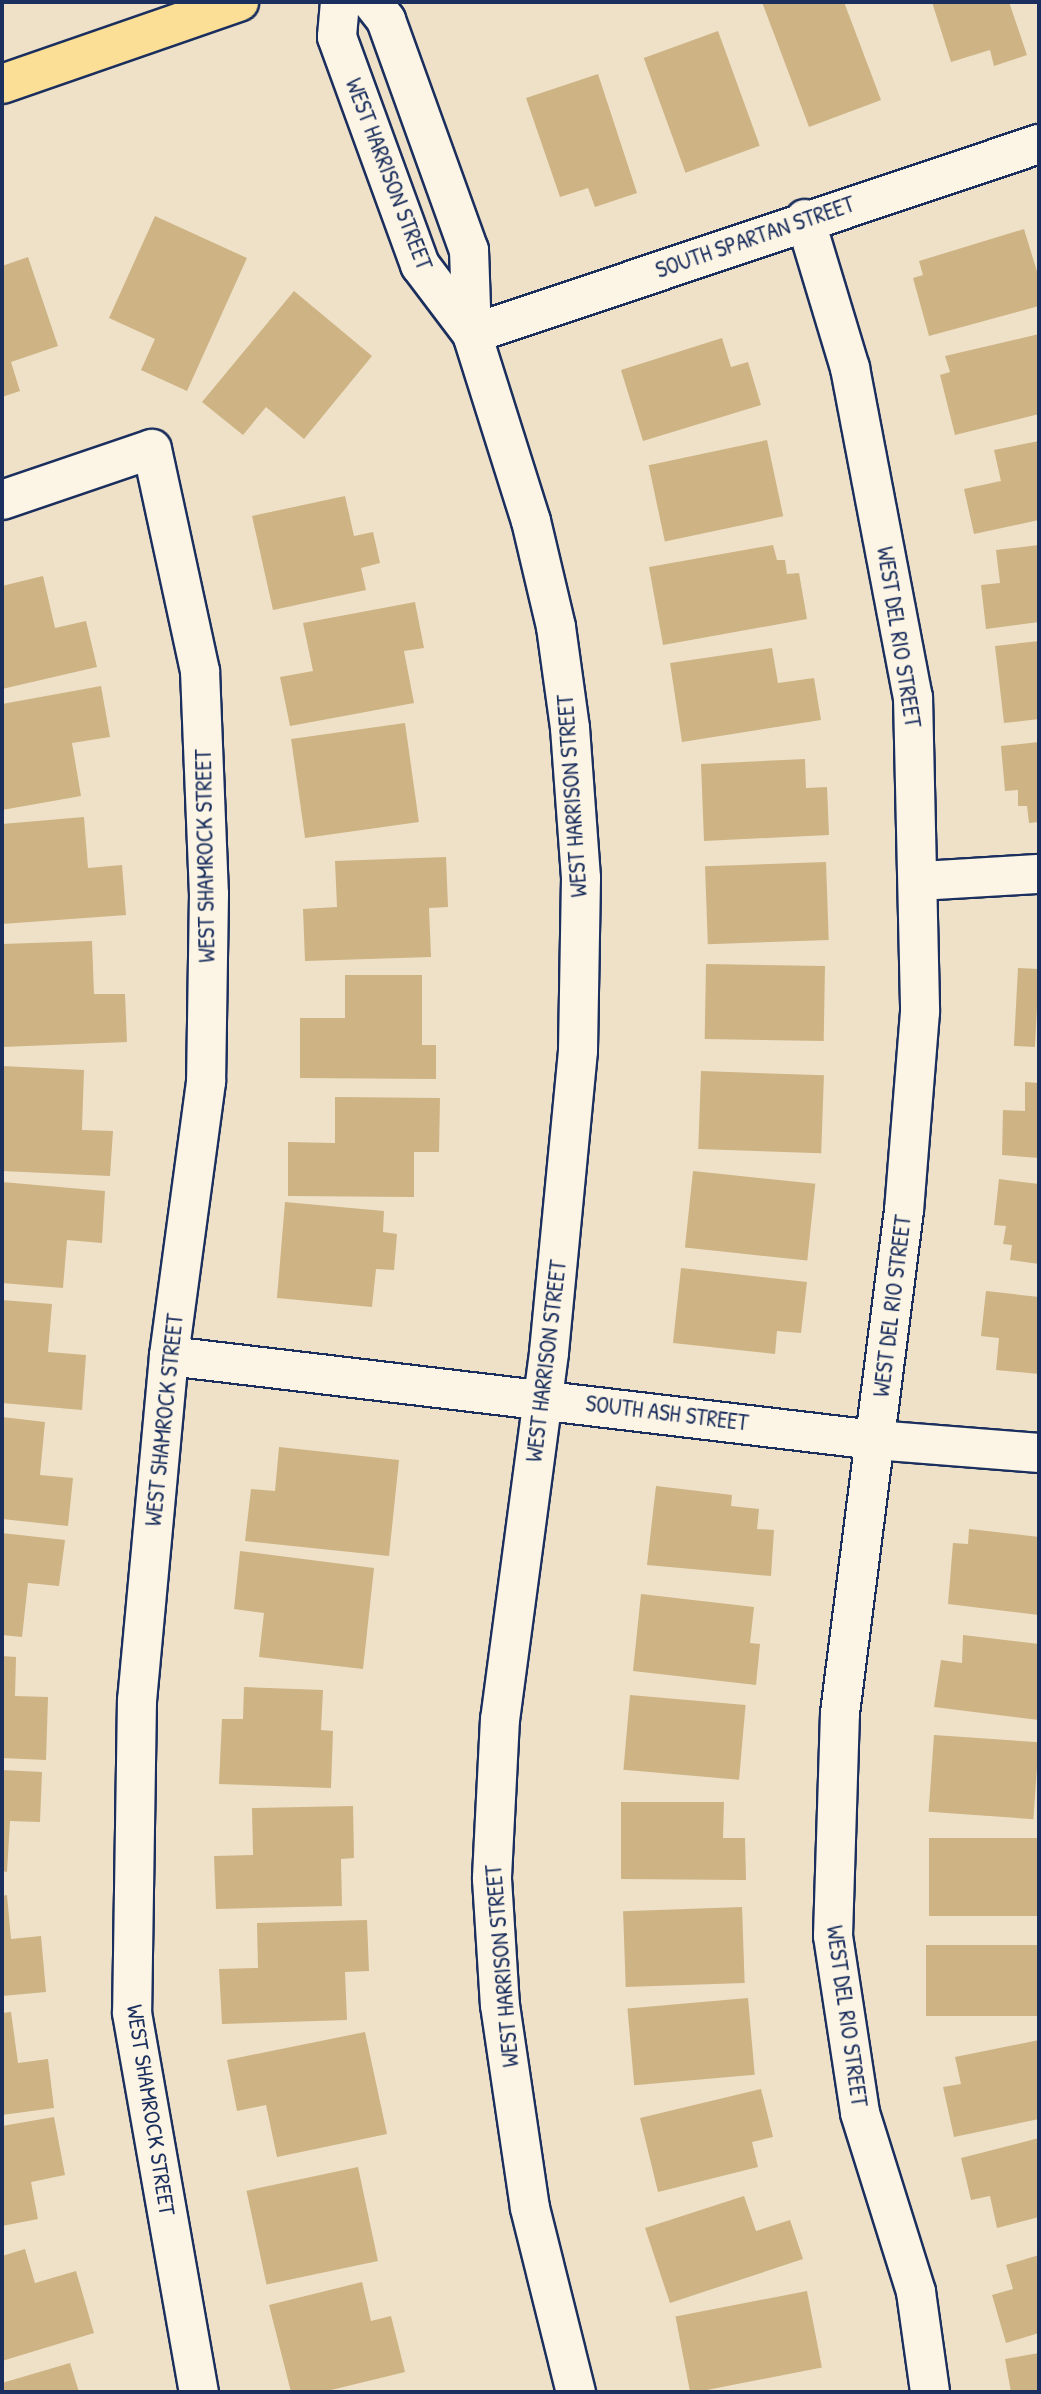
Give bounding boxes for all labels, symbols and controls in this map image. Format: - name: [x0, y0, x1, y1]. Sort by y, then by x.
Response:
- street label: WEST HARRISON STREET: [340, 74, 438, 274]
- street label: SOUTH SPARTAN STREET: [652, 190, 858, 284]
- street label: WEST DEL RIO STREET: [871, 545, 927, 729]
- street label: WEST HARRISON STREET: [551, 694, 593, 898]
- street label: WEST SHAMROCK STREET: [189, 749, 221, 963]
- street label: WEST DEL RIO STREET: [867, 1214, 917, 1398]
- street label: WEST HARRISON STREET: [520, 1259, 572, 1463]
- street label: WEST SHAMROCK STREET: [139, 1313, 189, 1527]
- street label: SOUTH ASH STREET: [584, 1389, 750, 1437]
- street label: WEST HARRISON STREET: [479, 1864, 525, 2068]
- street label: WEST DEL RIO STREET: [821, 1924, 873, 2108]
- street label: WEST SHAMROCK STREET: [121, 2003, 181, 2217]

